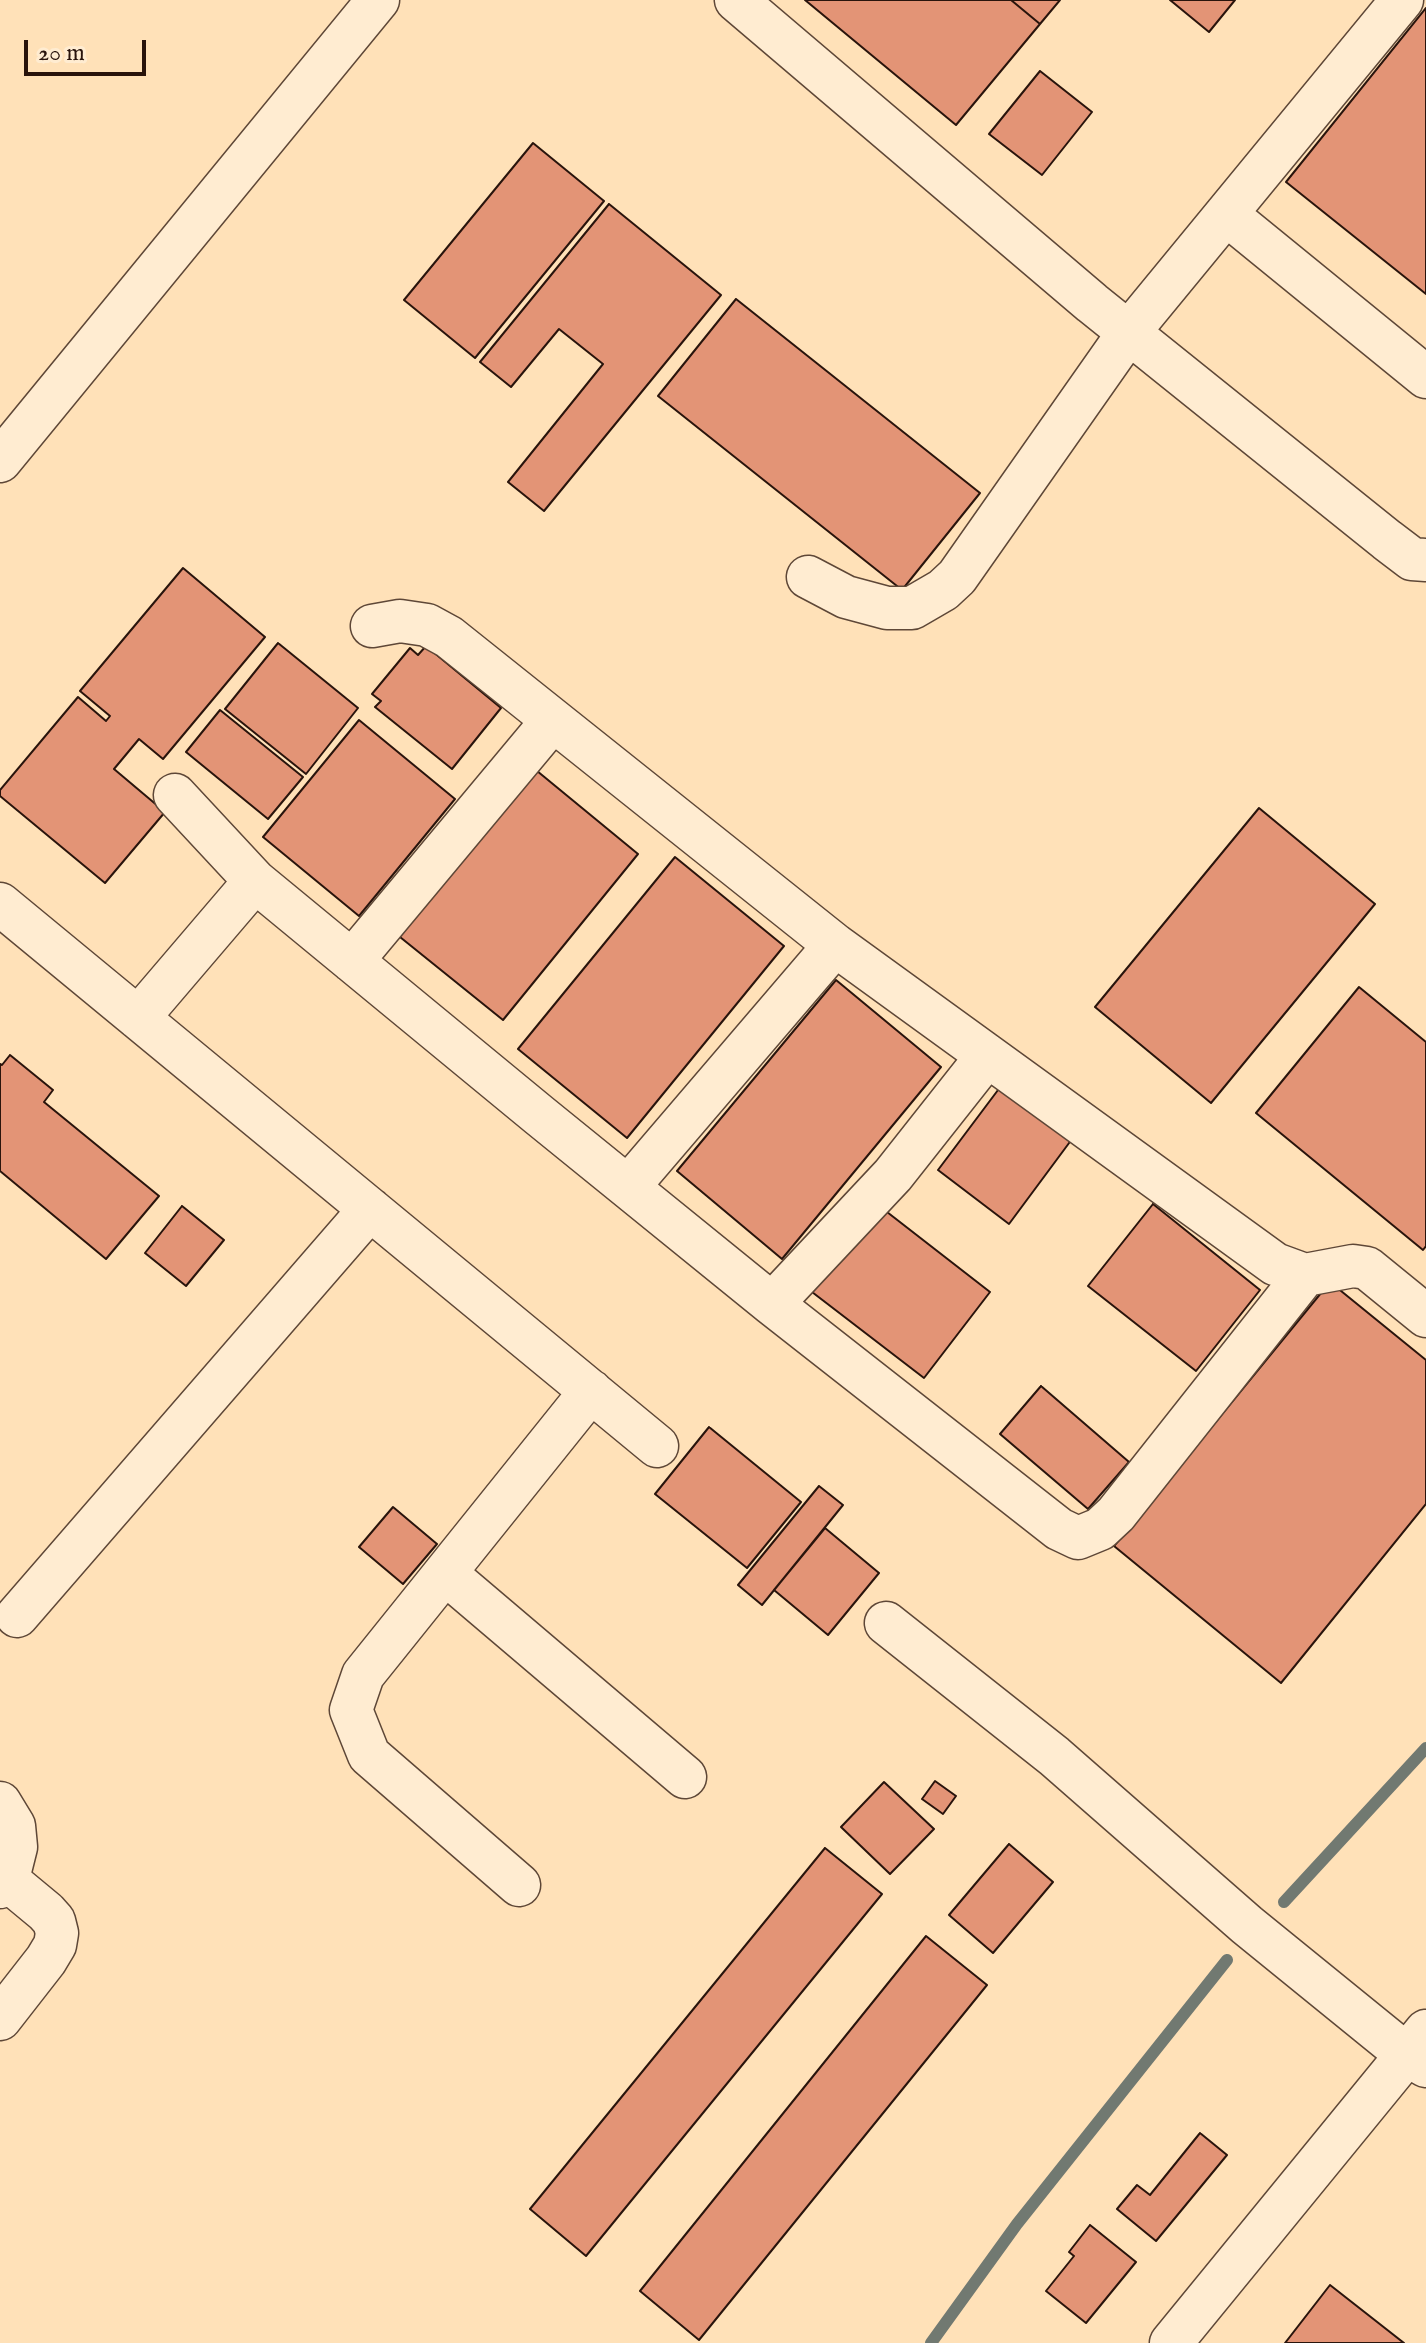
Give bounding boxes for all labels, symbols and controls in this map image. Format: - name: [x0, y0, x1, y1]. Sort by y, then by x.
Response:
- scale bar: [28, 24, 150, 74]
- text: 20 m: [38, 38, 85, 69]

